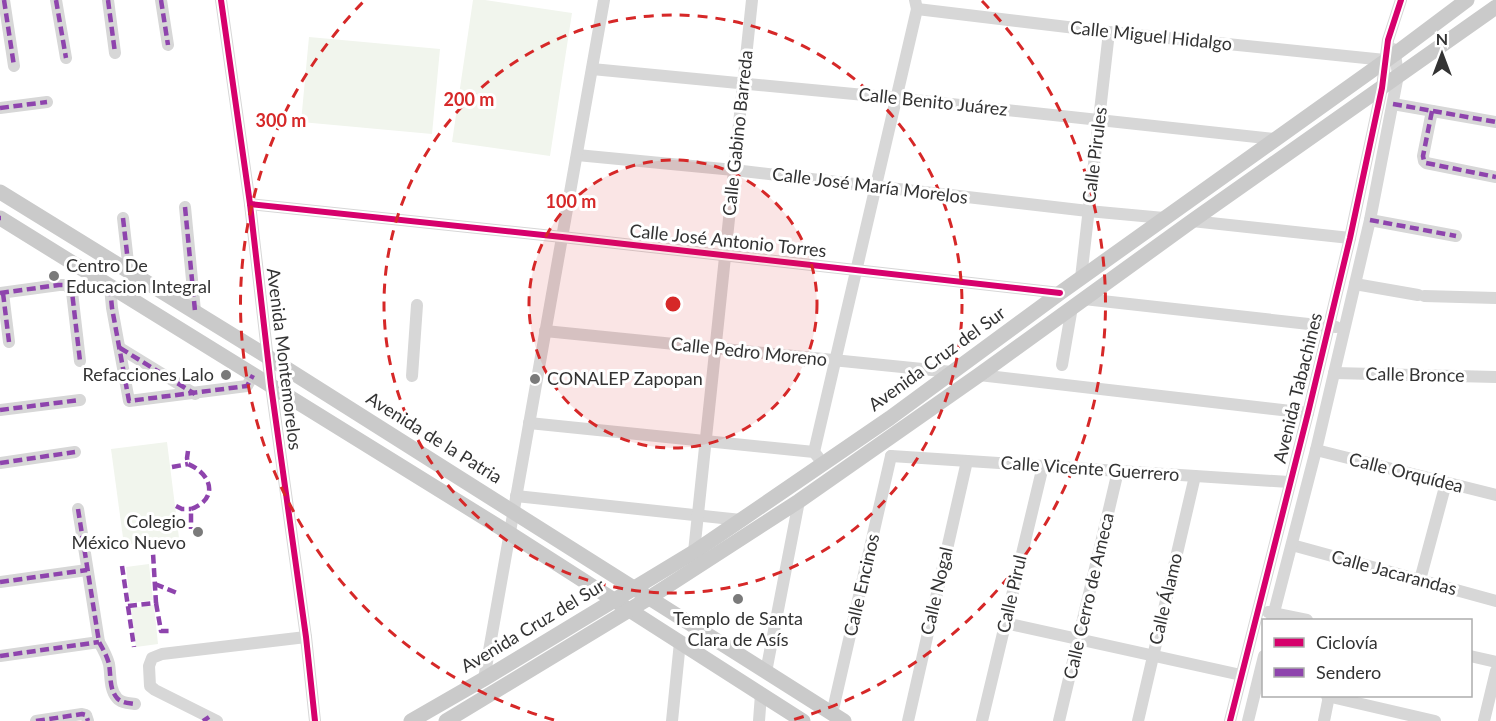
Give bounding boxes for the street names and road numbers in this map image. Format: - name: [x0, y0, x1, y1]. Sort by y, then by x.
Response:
- street label: Calle Miguel Hidalgo: [1069, 16, 1233, 54]
- street label: Calle Gabino Barreda: [717, 49, 757, 217]
- street label: Calle Benito Juárez: [857, 82, 1009, 120]
- street label: Calle Pirules: [1077, 105, 1111, 204]
- street label: Calle José María Morelos: [771, 162, 969, 208]
- street label: Calle José Antonio Torres: [629, 219, 828, 261]
- street label: Avenida Montemorelos: [263, 267, 307, 451]
- street label: Avenida Cruz del Sur: [864, 301, 1010, 415]
- street label: Avenida Tabachines: [1268, 310, 1326, 465]
- street label: Calle Pedro Moreno: [670, 332, 828, 370]
- street label: Calle Bronce: [1365, 362, 1465, 386]
- street label: Avenida de la Patria: [363, 387, 506, 488]
- street label: Calle Orquídea: [1347, 447, 1466, 497]
- street label: Calle Vicente Guerrero: [1000, 451, 1180, 485]
- street label: Calle Cerro de Ameca: [1058, 510, 1118, 681]
- street label: Calle Encinos: [839, 531, 884, 638]
- street label: Calle Nogal: [915, 545, 957, 637]
- street label: Calle Jacarandas: [1329, 545, 1460, 599]
- street label: Calle Álamo: [1144, 551, 1186, 647]
- street label: Calle Pirul: [991, 553, 1031, 635]
- street label: Avenida Cruz del Sur: [457, 573, 609, 677]

